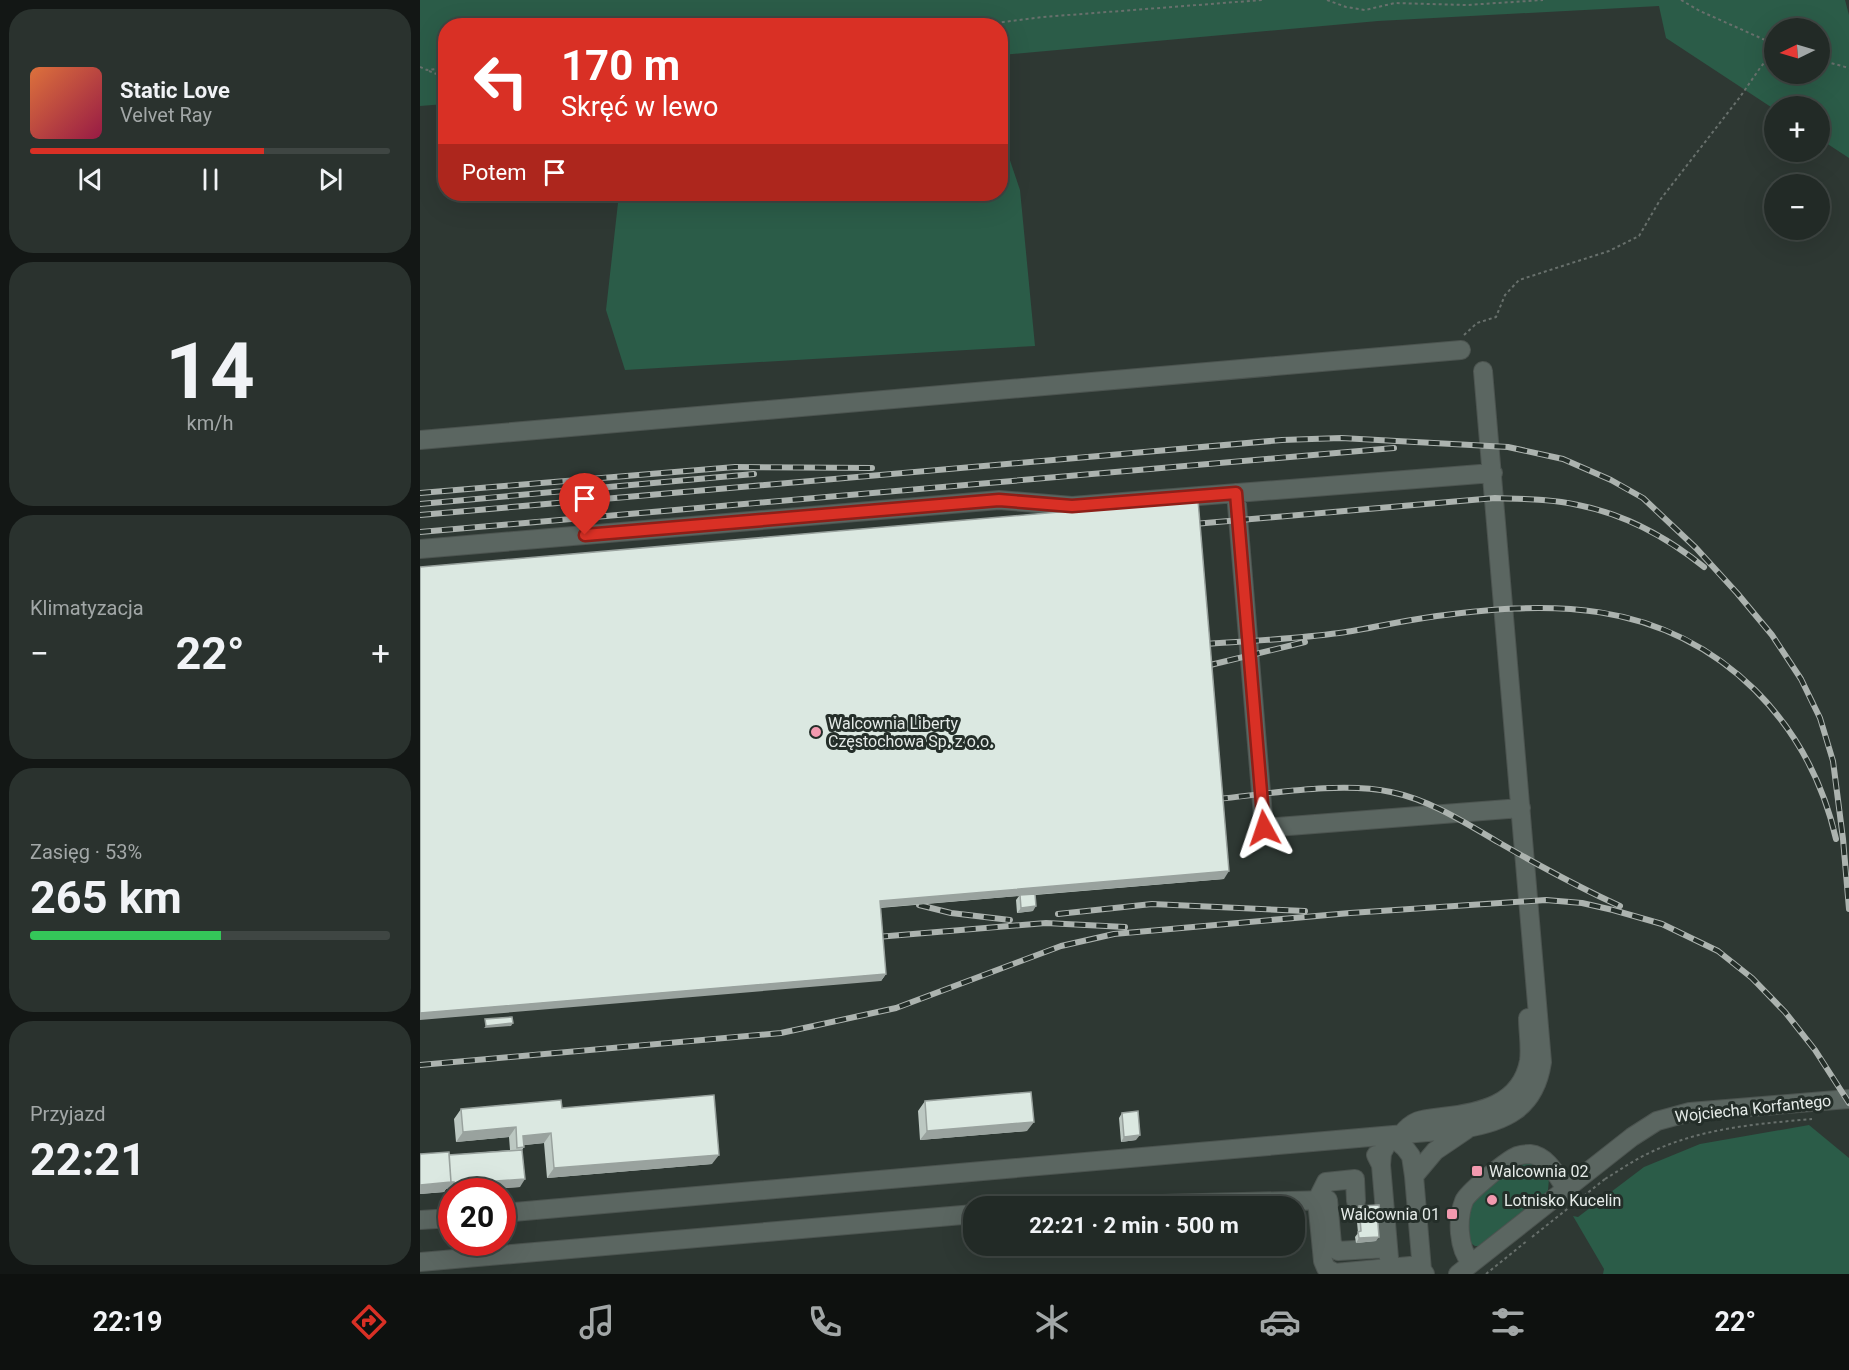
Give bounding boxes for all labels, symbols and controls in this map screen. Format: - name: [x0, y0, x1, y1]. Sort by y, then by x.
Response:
- north arrow: [1764, 18, 1830, 84]
- map controls: [1764, 18, 1830, 240]
- text: 170 m: [561, 41, 680, 90]
- icon: left: [462, 42, 540, 120]
- text: Static Love: [120, 78, 230, 103]
- text: Skręć w lewo: [561, 91, 718, 123]
- button: +: [1764, 96, 1830, 162]
- text: Velvet Ray: [120, 103, 212, 127]
- icon: arrive: [538, 156, 571, 189]
- text: Potem: [462, 160, 526, 185]
- icon: previous: [74, 163, 107, 196]
- icon: pause: [194, 163, 227, 196]
- icon: next: [314, 163, 347, 196]
- button: −: [1764, 174, 1830, 240]
- text: 14: [165, 326, 255, 417]
- text: km/h: [187, 411, 233, 435]
- pin: [559, 473, 610, 535]
- icon: arrive: [568, 482, 601, 515]
- text: Klimatyzacja: [30, 596, 144, 620]
- text: 22°: [175, 627, 245, 680]
- text: −: [30, 634, 49, 673]
- text: +: [371, 634, 390, 673]
- place label: Walcownia Liberty Częstochowa Sp. z o.o.: [828, 714, 993, 751]
- marker: Walcownia Liberty Częstochowa Sp. z o.o.: [809, 725, 823, 739]
- position arrow: [1232, 796, 1296, 860]
- text: Zasięg · 53%: [30, 840, 142, 864]
- text: 265 km: [30, 871, 182, 924]
- street label: Wojciecha Korfantego: [1674, 1091, 1832, 1126]
- text: Przyjazd: [30, 1102, 106, 1126]
- text: 22:21: [30, 1133, 146, 1186]
- place label: Walcownia 02: [1489, 1162, 1588, 1181]
- marker: Walcownia 02: [1470, 1164, 1484, 1178]
- speed limit sign: 20: [438, 1178, 516, 1256]
- place label: Lotnisko Kucelin: [1504, 1191, 1621, 1210]
- marker: Lotnisko Kucelin: [1485, 1193, 1499, 1207]
- place label: Walcownia 01: [1341, 1205, 1440, 1224]
- marker: Walcownia 01: [1445, 1207, 1459, 1221]
- text: 22:21 · 2 min · 500 m: [1029, 1213, 1239, 1238]
- icon: directions: [348, 1301, 390, 1343]
- icon: music: [576, 1301, 618, 1343]
- icon: phone: [804, 1301, 846, 1343]
- icon: climate: [1031, 1301, 1073, 1343]
- icon: car: [1259, 1301, 1301, 1343]
- icon: filters: [1487, 1301, 1529, 1343]
- text: 22:19: [93, 1306, 162, 1338]
- text: 22°: [1715, 1306, 1756, 1338]

